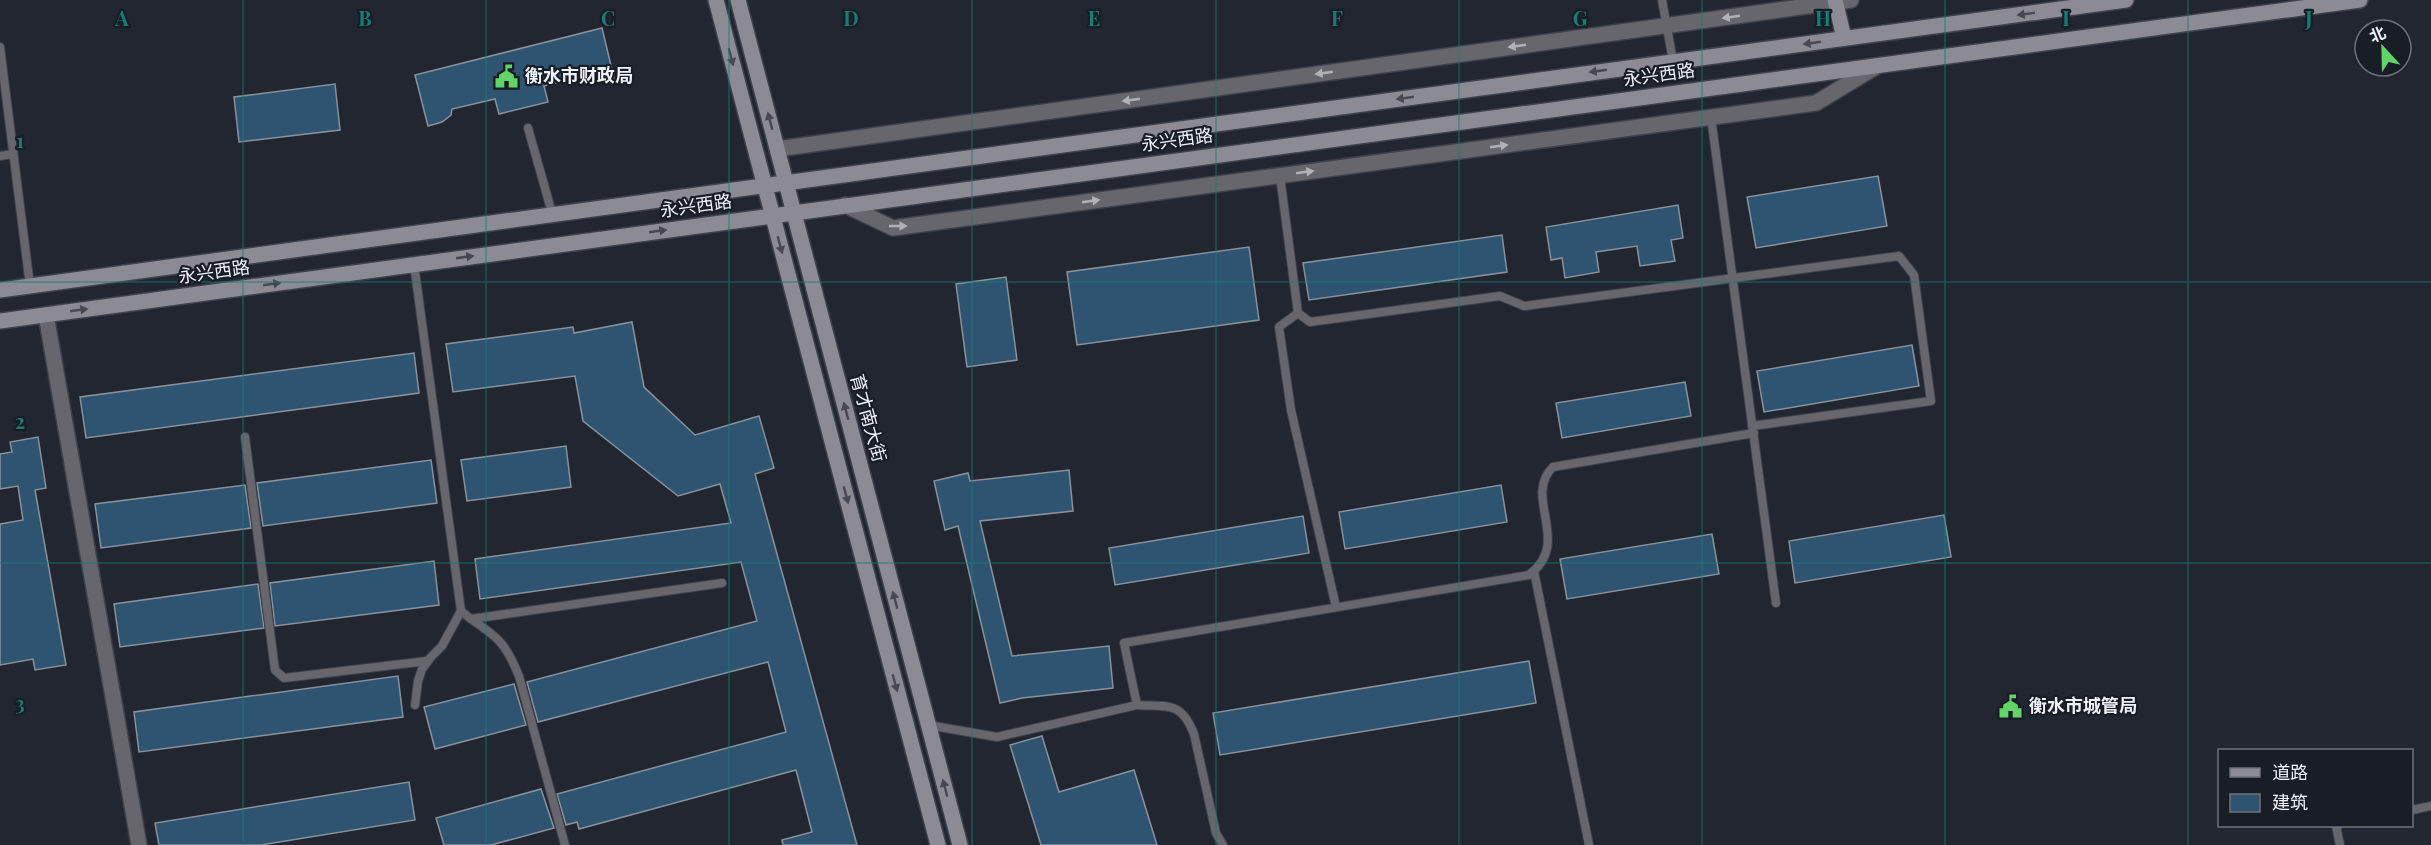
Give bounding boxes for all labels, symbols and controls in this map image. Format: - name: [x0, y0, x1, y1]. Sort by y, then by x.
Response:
- text: A: [114, 4, 129, 31]
- text: B: [358, 4, 372, 31]
- text: C: [601, 4, 615, 31]
- text: D: [843, 4, 859, 31]
- text: E: [1088, 4, 1100, 31]
- text: F: [1331, 4, 1343, 31]
- text: G: [1573, 4, 1588, 31]
- text: H: [1815, 4, 1831, 31]
- text: I: [2062, 4, 2070, 31]
- text: J: [2304, 4, 2313, 31]
- one-way arrow: [2017, 9, 2036, 18]
- one-way arrow: [1721, 12, 1740, 21]
- north arrow: [2353, 18, 2413, 78]
- text: 北: [2366, 21, 2389, 46]
- one-way arrow: [1803, 38, 1822, 47]
- one-way arrow: [1507, 42, 1526, 51]
- one-way arrow: [727, 47, 737, 66]
- street label: 永兴西路: [1622, 57, 1696, 91]
- public building icon: 衡水市财政局: [494, 63, 520, 89]
- place label: 衡水市财政局: [525, 63, 633, 87]
- one-way arrow: [1589, 67, 1608, 76]
- one-way arrow: [1314, 68, 1333, 78]
- one-way arrow: [1395, 93, 1414, 102]
- one-way arrow: [1121, 95, 1140, 104]
- one-way arrow: [764, 112, 774, 130]
- street label: 永兴西路: [1140, 122, 1214, 156]
- text: 1: [16, 126, 24, 153]
- one-way arrow: [1489, 141, 1508, 150]
- one-way arrow: [1296, 167, 1315, 177]
- street label: 永兴西路: [659, 188, 733, 222]
- one-way arrow: [1082, 197, 1101, 206]
- one-way arrow: [889, 221, 908, 231]
- one-way arrow: [649, 226, 668, 235]
- one-way arrow: [776, 236, 786, 254]
- one-way arrow: [456, 252, 475, 261]
- street label: 永兴西路: [177, 254, 251, 288]
- one-way arrow: [263, 279, 282, 288]
- one-way arrow: [69, 306, 88, 315]
- street label: 育才南大街: [846, 371, 892, 464]
- one-way arrow: [841, 402, 850, 420]
- text: 2: [15, 407, 25, 434]
- one-way arrow: [842, 486, 851, 504]
- one-way arrow: [890, 591, 900, 609]
- one-way arrow: [891, 674, 901, 693]
- text: 3: [15, 689, 25, 716]
- public building icon: 衡水市城管局: [1998, 693, 2024, 719]
- place label: 衡水市城管局: [2029, 693, 2137, 717]
- legend: [2218, 749, 2413, 827]
- text: 道路: [2272, 760, 2308, 784]
- one-way arrow: [939, 779, 949, 798]
- text: 建筑: [2272, 790, 2308, 814]

